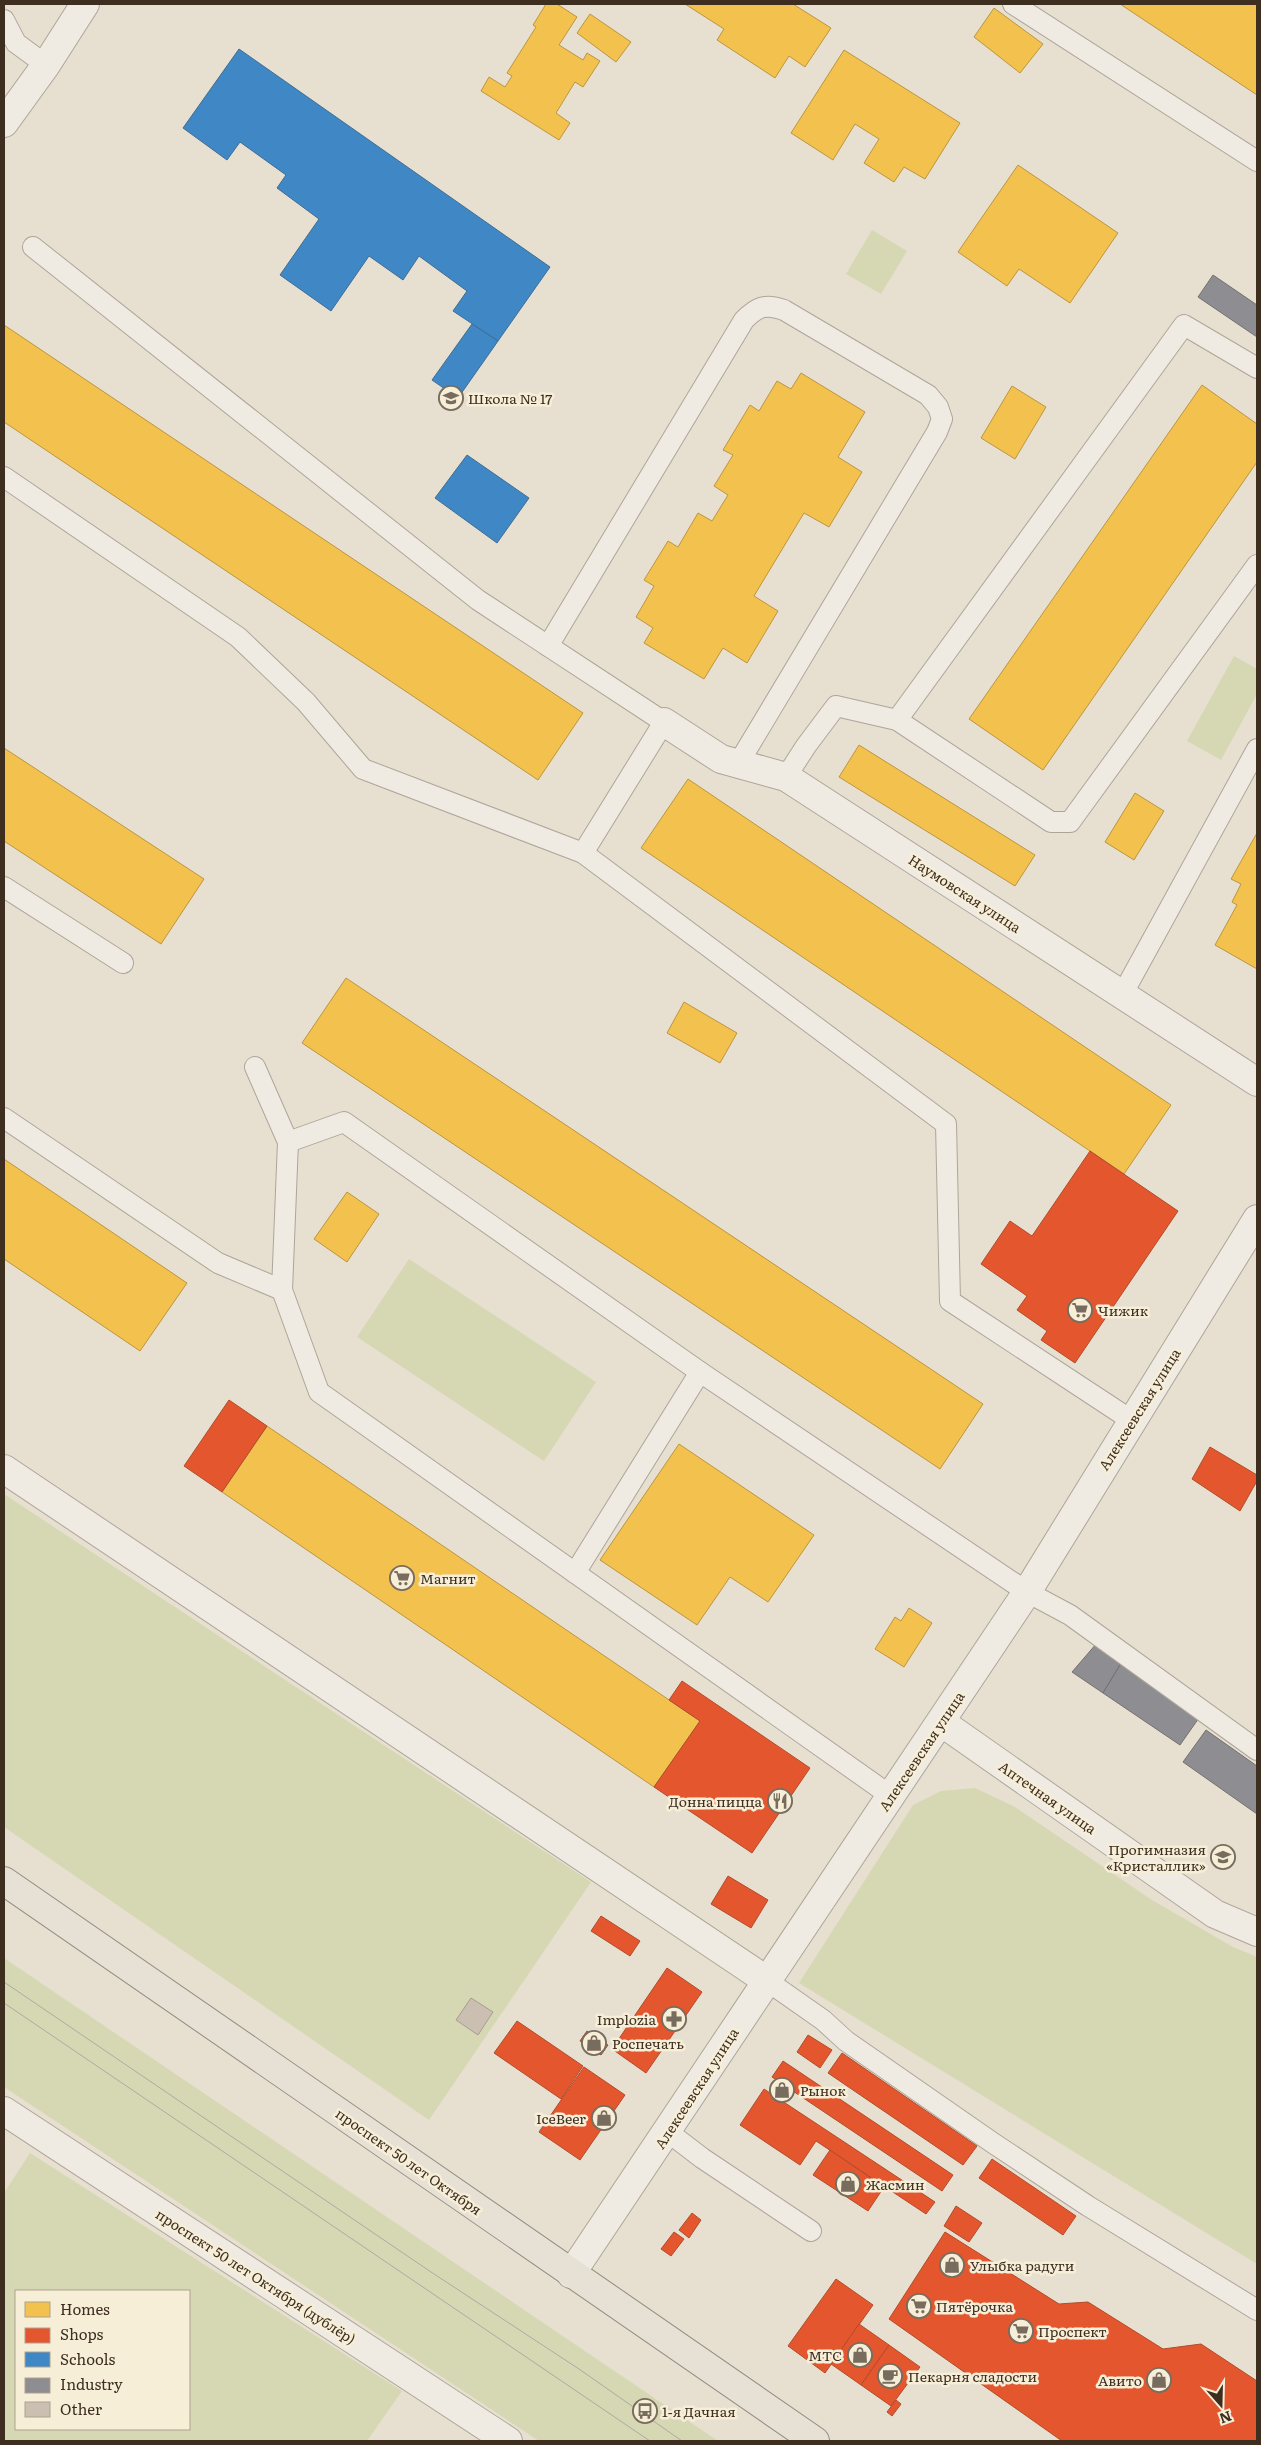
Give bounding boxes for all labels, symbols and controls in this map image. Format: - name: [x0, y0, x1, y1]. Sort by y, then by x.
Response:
- school or university icon: Школа № 17: [438, 385, 464, 411]
- place label: Школа № 17: [468, 388, 552, 408]
- street label: Наумовская улица: [905, 849, 1026, 937]
- supermarket icon: Чижик: [1067, 1297, 1093, 1323]
- place label: Чижик: [1098, 1300, 1149, 1320]
- street label: Алексеевская улица: [1093, 1344, 1185, 1474]
- supermarket icon: Магнит: [389, 1565, 415, 1591]
- place label: Магнит: [420, 1568, 476, 1588]
- street label: Алексеевская улица: [873, 1687, 969, 1815]
- street label: Аптечная улица: [995, 1756, 1101, 1838]
- restaurant icon: Донна пицца: [767, 1788, 793, 1814]
- place label: Донна пицца: [669, 1791, 762, 1811]
- place label: Прогимназия «Кристаллик»: [1106, 1839, 1206, 1875]
- school or university icon: Прогимназия «Кристаллик»: [1210, 1844, 1236, 1870]
- pharmacy icon: Implozia: [661, 2006, 687, 2032]
- place label: Implozia: [597, 2009, 656, 2029]
- street label: Алексеевская улица: [649, 2023, 743, 2152]
- shop icon: Роспечать: [581, 2030, 607, 2056]
- place label: Роспечать: [612, 2033, 684, 2053]
- shop icon: Рынок: [769, 2077, 795, 2103]
- place label: Рынок: [800, 2080, 847, 2100]
- street label: проспект 50 лет Октября: [332, 2103, 486, 2219]
- shop icon: IceBeer: [591, 2105, 617, 2131]
- place label: IceBeer: [536, 2108, 586, 2128]
- shop icon: Жасмин: [835, 2171, 861, 2197]
- place label: Жасмин: [866, 2174, 925, 2194]
- street label: проспект 50 лет Октября (дублёр): [152, 2204, 360, 2348]
- shop icon: Улыбка радуги: [939, 2252, 965, 2278]
- place label: Улыбка радуги: [970, 2255, 1074, 2275]
- legend: [15, 2290, 190, 2430]
- supermarket icon: Пятёрочка: [906, 2293, 932, 2319]
- place label: Пятёрочка: [936, 2296, 1014, 2316]
- text: Homes: [60, 2297, 110, 2320]
- supermarket icon: Проспект: [1008, 2318, 1034, 2344]
- place label: Проспект: [1038, 2321, 1107, 2341]
- text: Shops: [60, 2322, 103, 2345]
- shop icon: МТС: [847, 2342, 873, 2368]
- place label: МТС: [808, 2345, 842, 2365]
- text: Schools: [60, 2347, 116, 2370]
- cafe icon: Пекарня сладости: [877, 2363, 903, 2389]
- place label: Пекарня сладости: [908, 2366, 1037, 2386]
- shop icon: Авито: [1146, 2367, 1172, 2393]
- place label: Авито: [1098, 2370, 1142, 2390]
- text: Industry: [60, 2372, 123, 2395]
- north arrow: [1196, 2380, 1246, 2430]
- text: Other: [60, 2397, 102, 2420]
- bus stop icon: 1-я Дачная: [632, 2398, 658, 2424]
- place label: 1-я Дачная: [662, 2401, 736, 2421]
- text: N: [1217, 2407, 1235, 2430]

